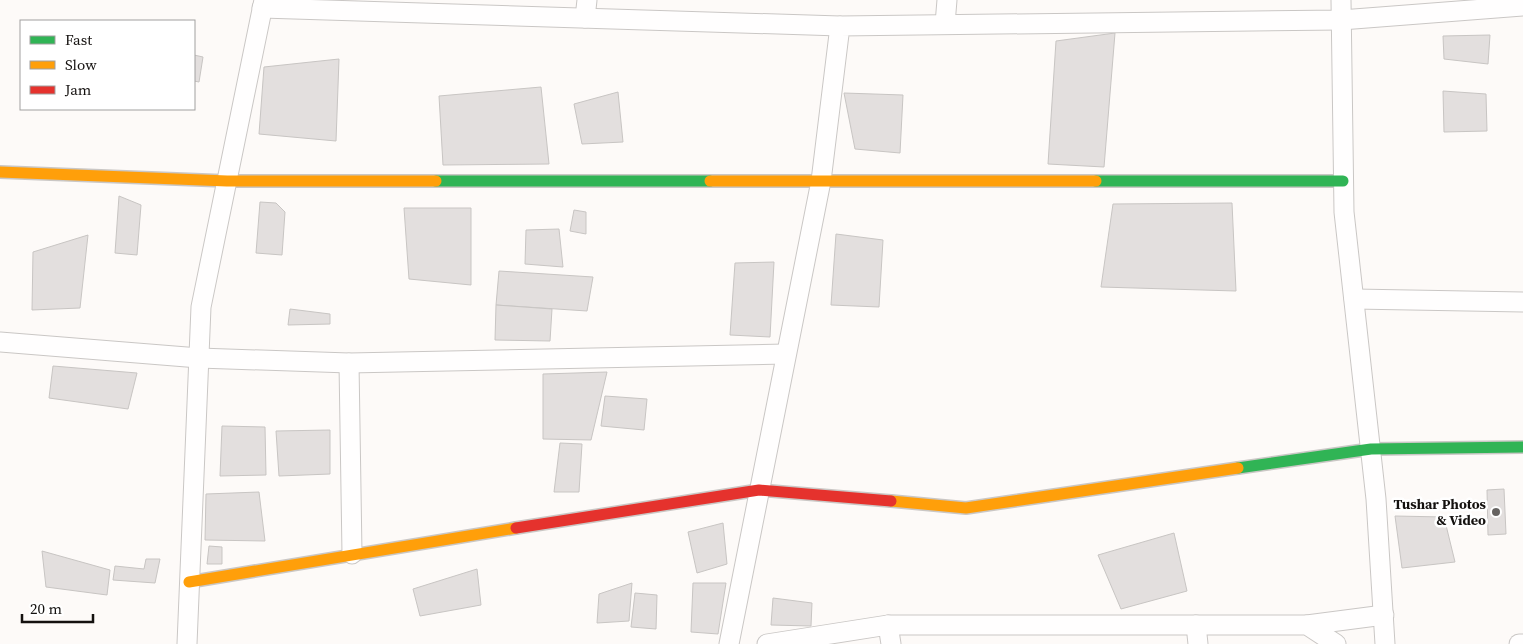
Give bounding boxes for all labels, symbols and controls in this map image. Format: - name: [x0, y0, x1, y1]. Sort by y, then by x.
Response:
- legend: [20, 20, 195, 110]
- text: Fast: [65, 29, 92, 50]
- text: Slow: [65, 54, 97, 75]
- text: Jam: [64, 79, 92, 100]
- place label: Tushar Photos & Video: [1394, 494, 1487, 530]
- marker: Tushar Photos & Video: [1490, 506, 1502, 518]
- scale bar: [22, 592, 94, 624]
- text: 20 m: [30, 598, 62, 619]

